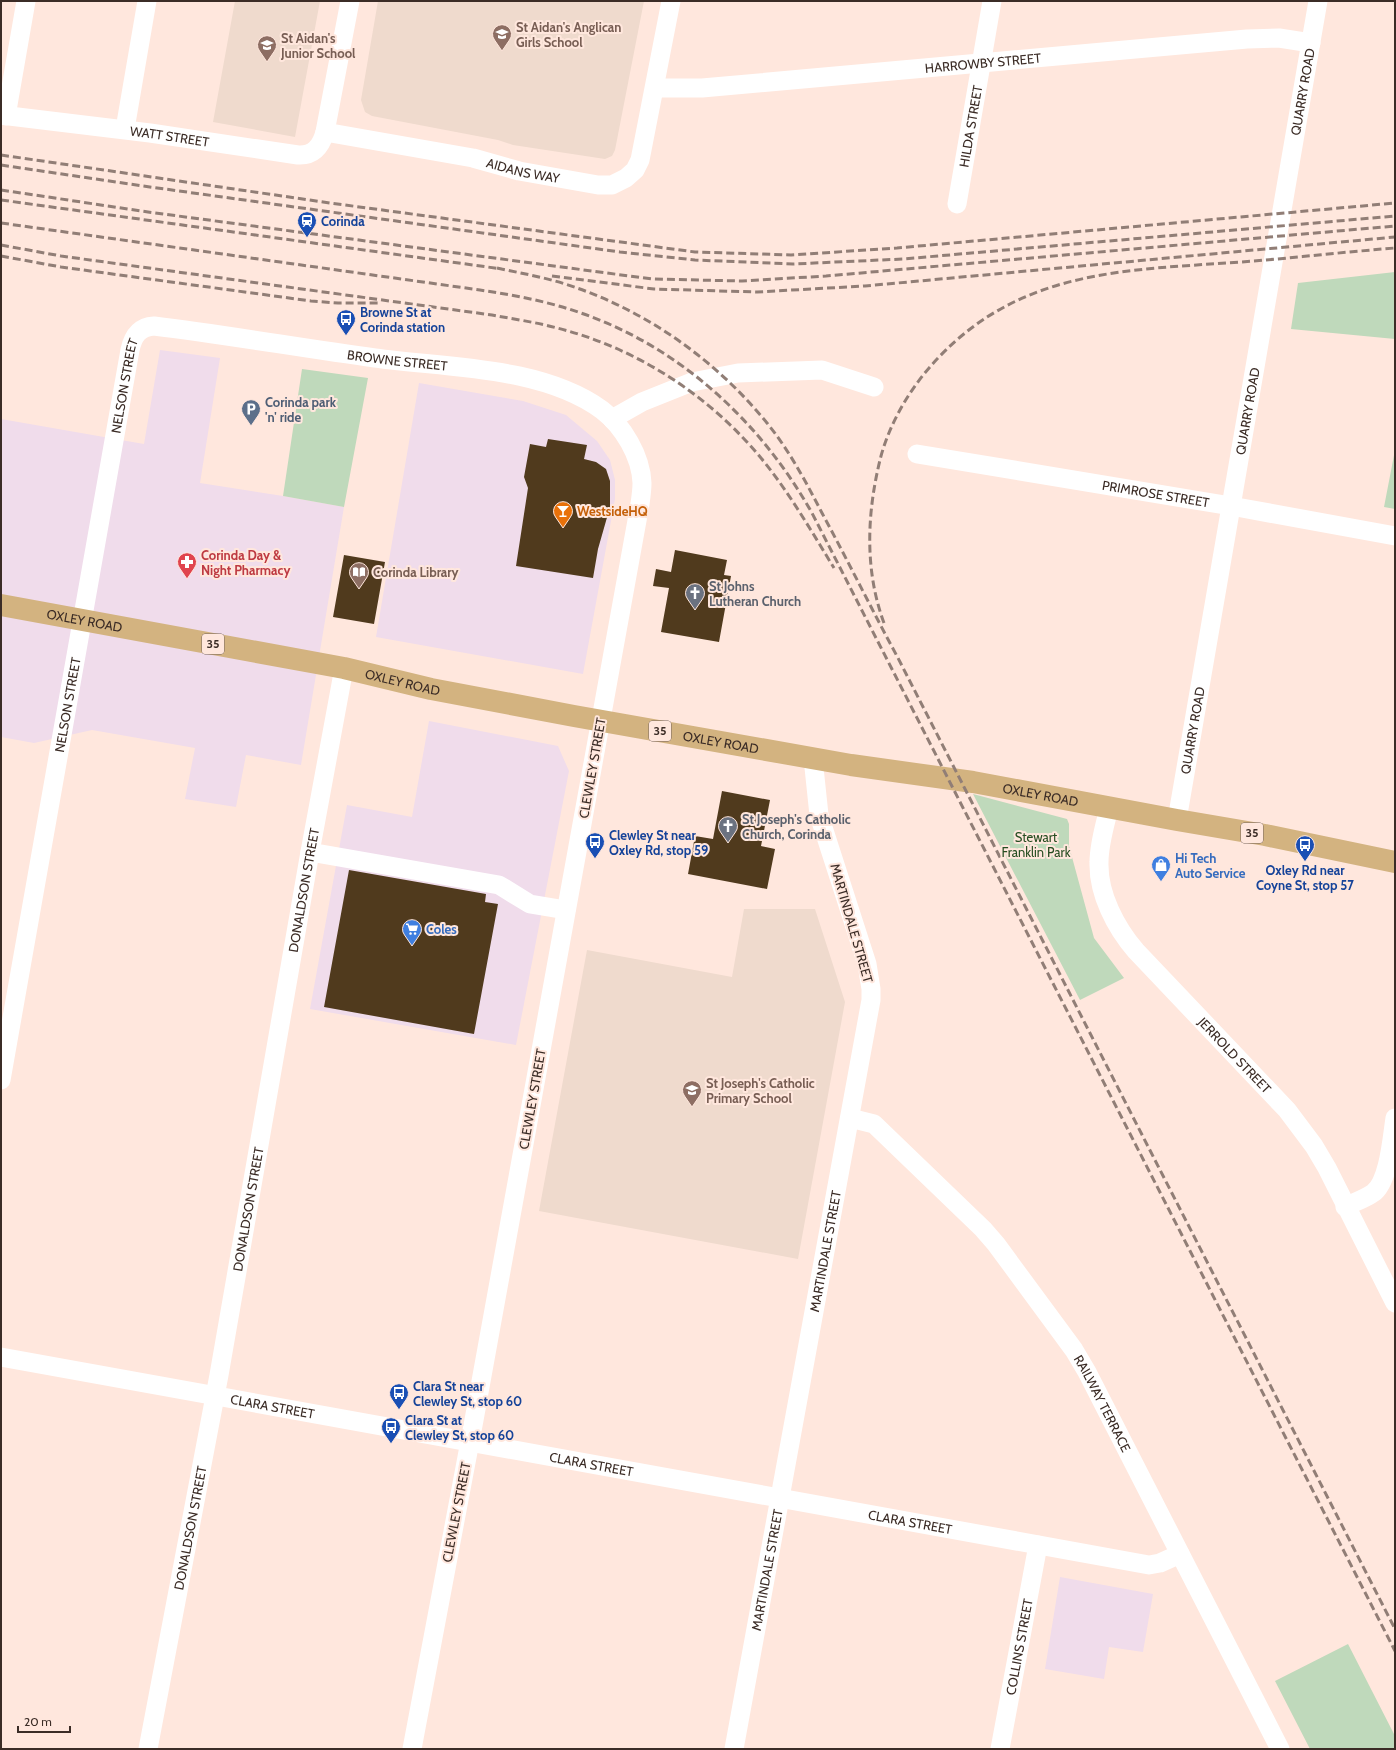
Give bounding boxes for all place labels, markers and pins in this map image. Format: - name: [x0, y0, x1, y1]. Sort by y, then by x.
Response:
- place label: St Aidan's Anglican Girls School: [516, 19, 621, 50]
- school or university icon: St Aidan's Anglican Girls School: [491, 23, 513, 51]
- place label: St Aidan's Junior School: [280, 30, 356, 61]
- school or university icon: St Aidan's Junior School: [256, 34, 278, 62]
- station icon: Corinda: [296, 210, 318, 238]
- place label: Corinda: [321, 213, 365, 229]
- place label: Browne St at Corinda station: [360, 304, 445, 335]
- bus stop icon: Browne St at Corinda station: [335, 308, 357, 336]
- place label: Corinda park 'n' ride: [265, 394, 337, 425]
- parking icon: Corinda park 'n' ride: [240, 398, 262, 426]
- bar icon: WestsideHQ: [552, 500, 574, 528]
- place label: WestsideHQ: [577, 503, 648, 519]
- place label: Corinda Day & Night Pharmacy: [201, 547, 290, 578]
- pharmacy icon: Corinda Day & Night Pharmacy: [176, 551, 198, 579]
- library icon: Corinda Library: [348, 561, 370, 589]
- place label: Corinda Library: [373, 564, 459, 580]
- place label: St Johns Lutheran Church: [709, 578, 801, 609]
- church icon: St Johns Lutheran Church: [684, 582, 706, 610]
- place label: St Joseph's Catholic Church, Corinda: [742, 811, 851, 842]
- church icon: St Joseph's Catholic Church, Corinda: [717, 815, 739, 843]
- place label: Clewley St near Oxley Rd, stop 59: [609, 827, 708, 858]
- bus stop icon: Clewley St near Oxley Rd, stop 59: [584, 831, 606, 859]
- bus stop icon: Oxley Rd near Coyne St, stop 57: [1294, 834, 1316, 862]
- place label: Hi Tech Auto Service: [1175, 850, 1246, 881]
- shop icon: Hi Tech Auto Service: [1150, 854, 1172, 882]
- place label: Oxley Rd near Coyne St, stop 57: [1256, 862, 1354, 893]
- supermarket icon: Coles: [401, 918, 423, 946]
- place label: Coles: [426, 921, 457, 937]
- place label: St Joseph's Catholic Primary School: [706, 1075, 815, 1106]
- school or university icon: St Joseph's Catholic Primary School: [681, 1079, 703, 1107]
- place label: Clara St near Clewley St, stop 60: [413, 1378, 522, 1409]
- bus stop icon: Clara St near Clewley St, stop 60: [388, 1382, 410, 1410]
- place label: Clara St at Clewley St, stop 60: [405, 1412, 514, 1443]
- bus stop icon: Clara St at Clewley St, stop 60: [380, 1416, 402, 1444]

